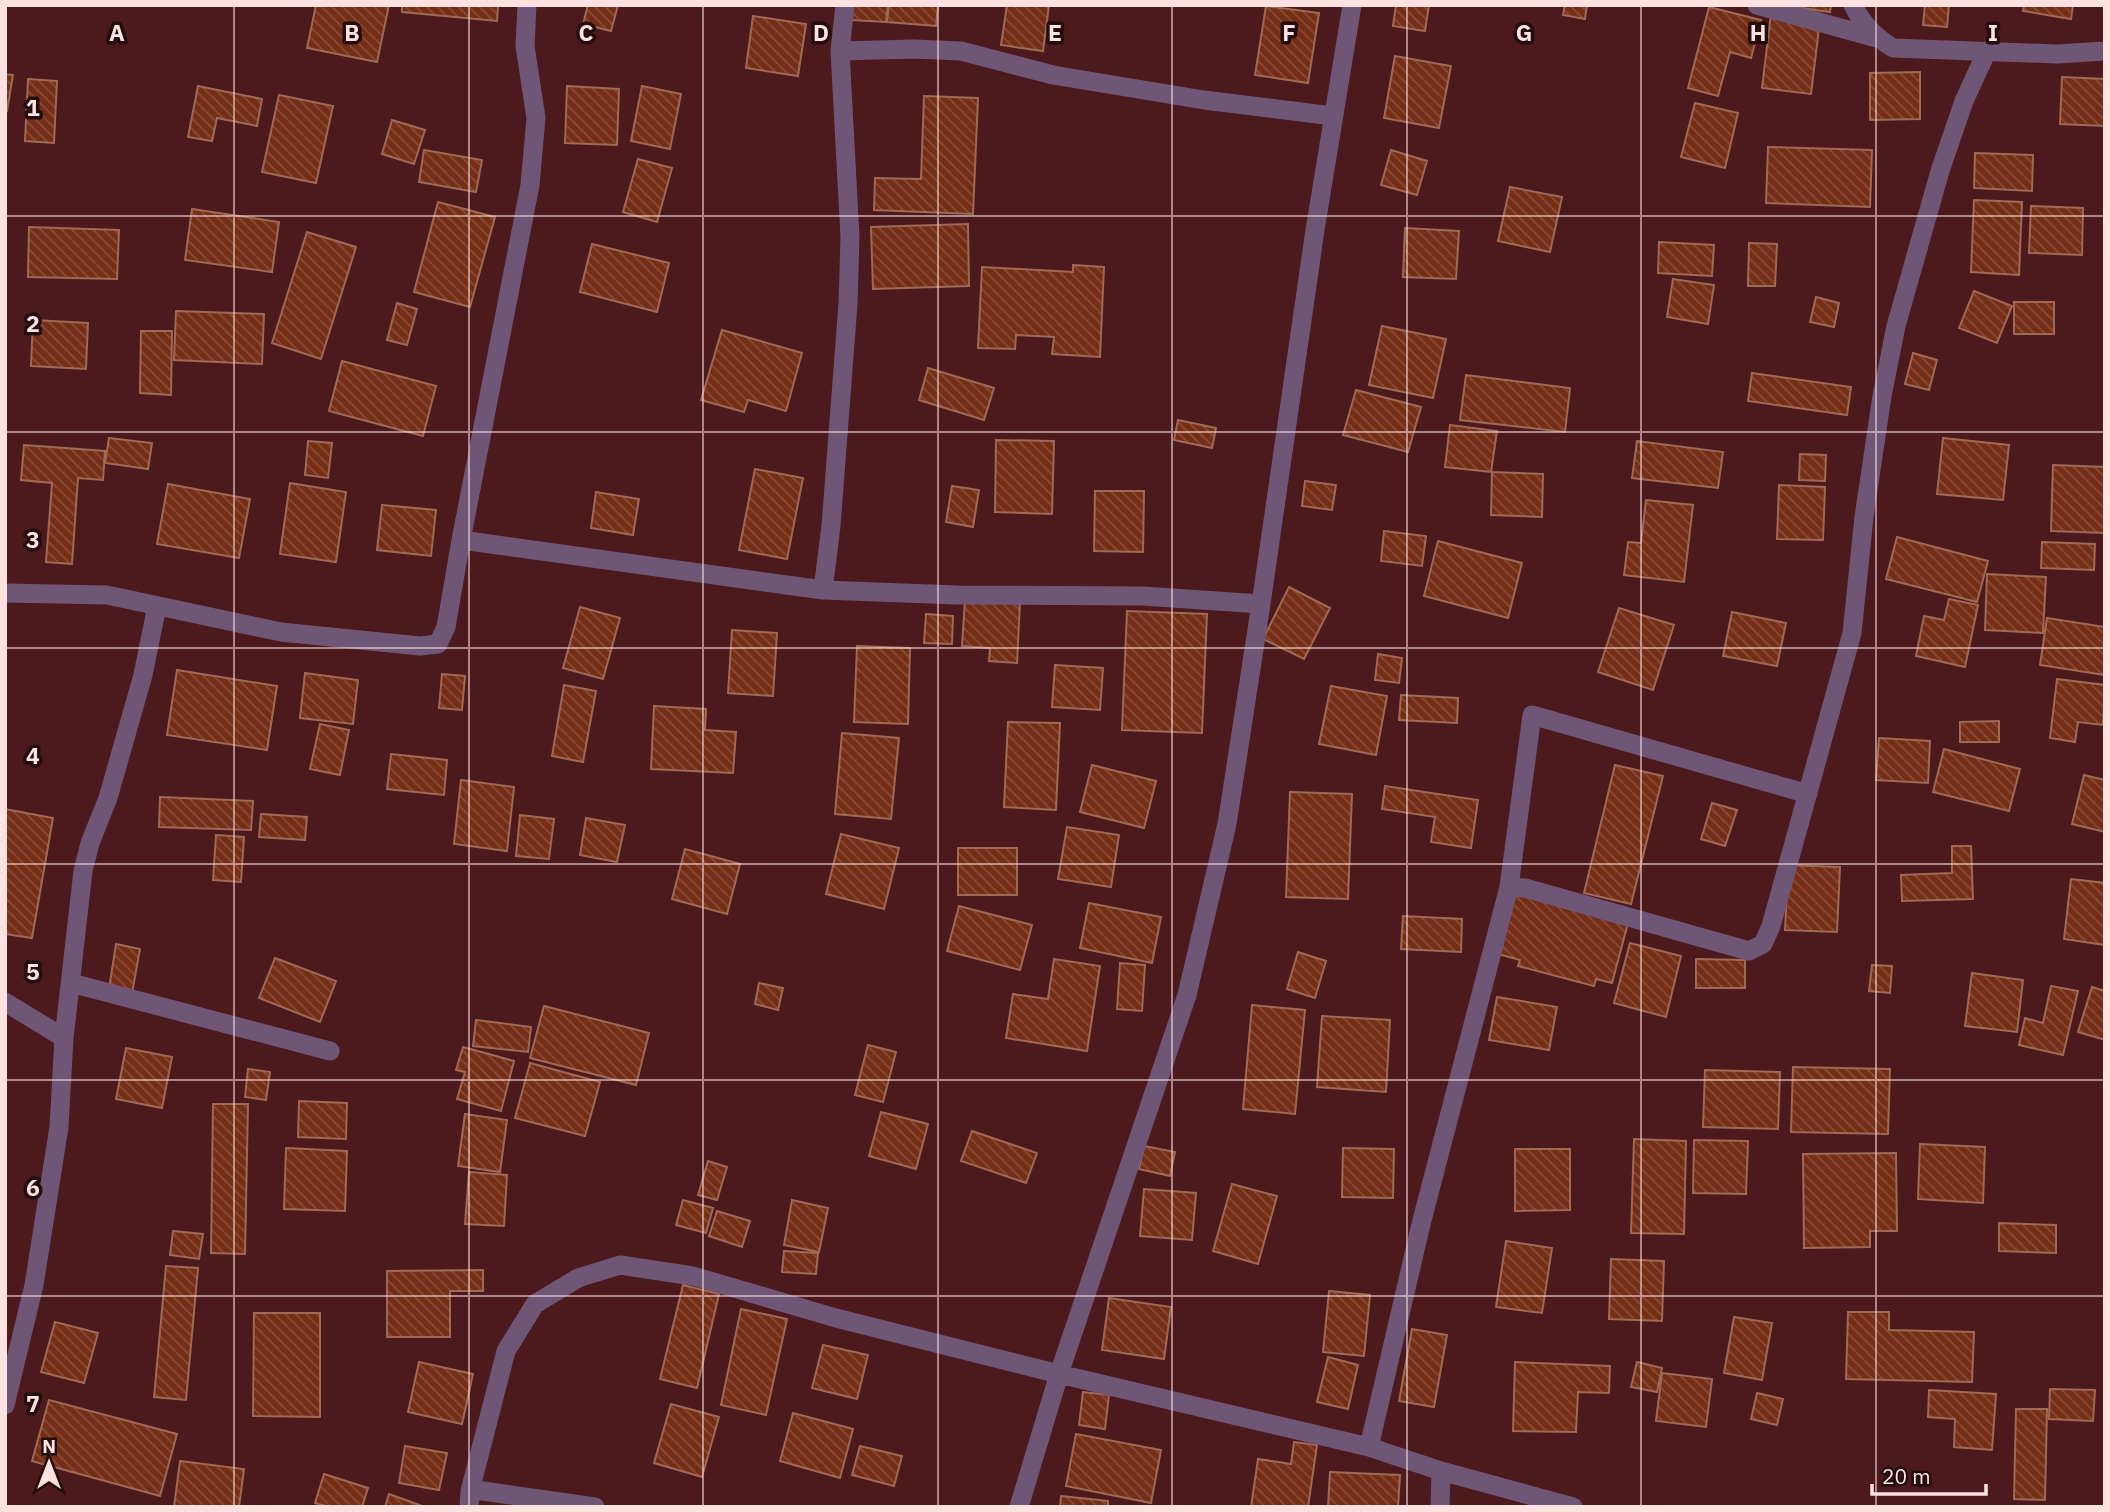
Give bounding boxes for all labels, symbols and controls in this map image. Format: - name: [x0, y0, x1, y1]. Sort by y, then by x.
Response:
- text: A: [109, 17, 125, 47]
- text: B: [344, 17, 360, 47]
- text: C: [579, 17, 594, 47]
- text: D: [813, 17, 829, 47]
- text: E: [1048, 17, 1062, 47]
- text: F: [1282, 17, 1296, 47]
- text: G: [1516, 17, 1532, 47]
- text: H: [1750, 17, 1766, 47]
- text: I: [1988, 17, 1998, 47]
- text: 1: [26, 92, 40, 122]
- text: 2: [26, 308, 40, 338]
- text: 3: [26, 524, 40, 554]
- text: 4: [26, 740, 40, 770]
- text: 5: [26, 956, 40, 986]
- text: 6: [26, 1172, 40, 1202]
- text: 7: [26, 1388, 40, 1418]
- north arrow: [14, 1428, 84, 1498]
- text: N: [42, 1434, 56, 1458]
- scale bar: [1872, 1452, 1986, 1496]
- text: 20 m: [1882, 1462, 1931, 1490]

